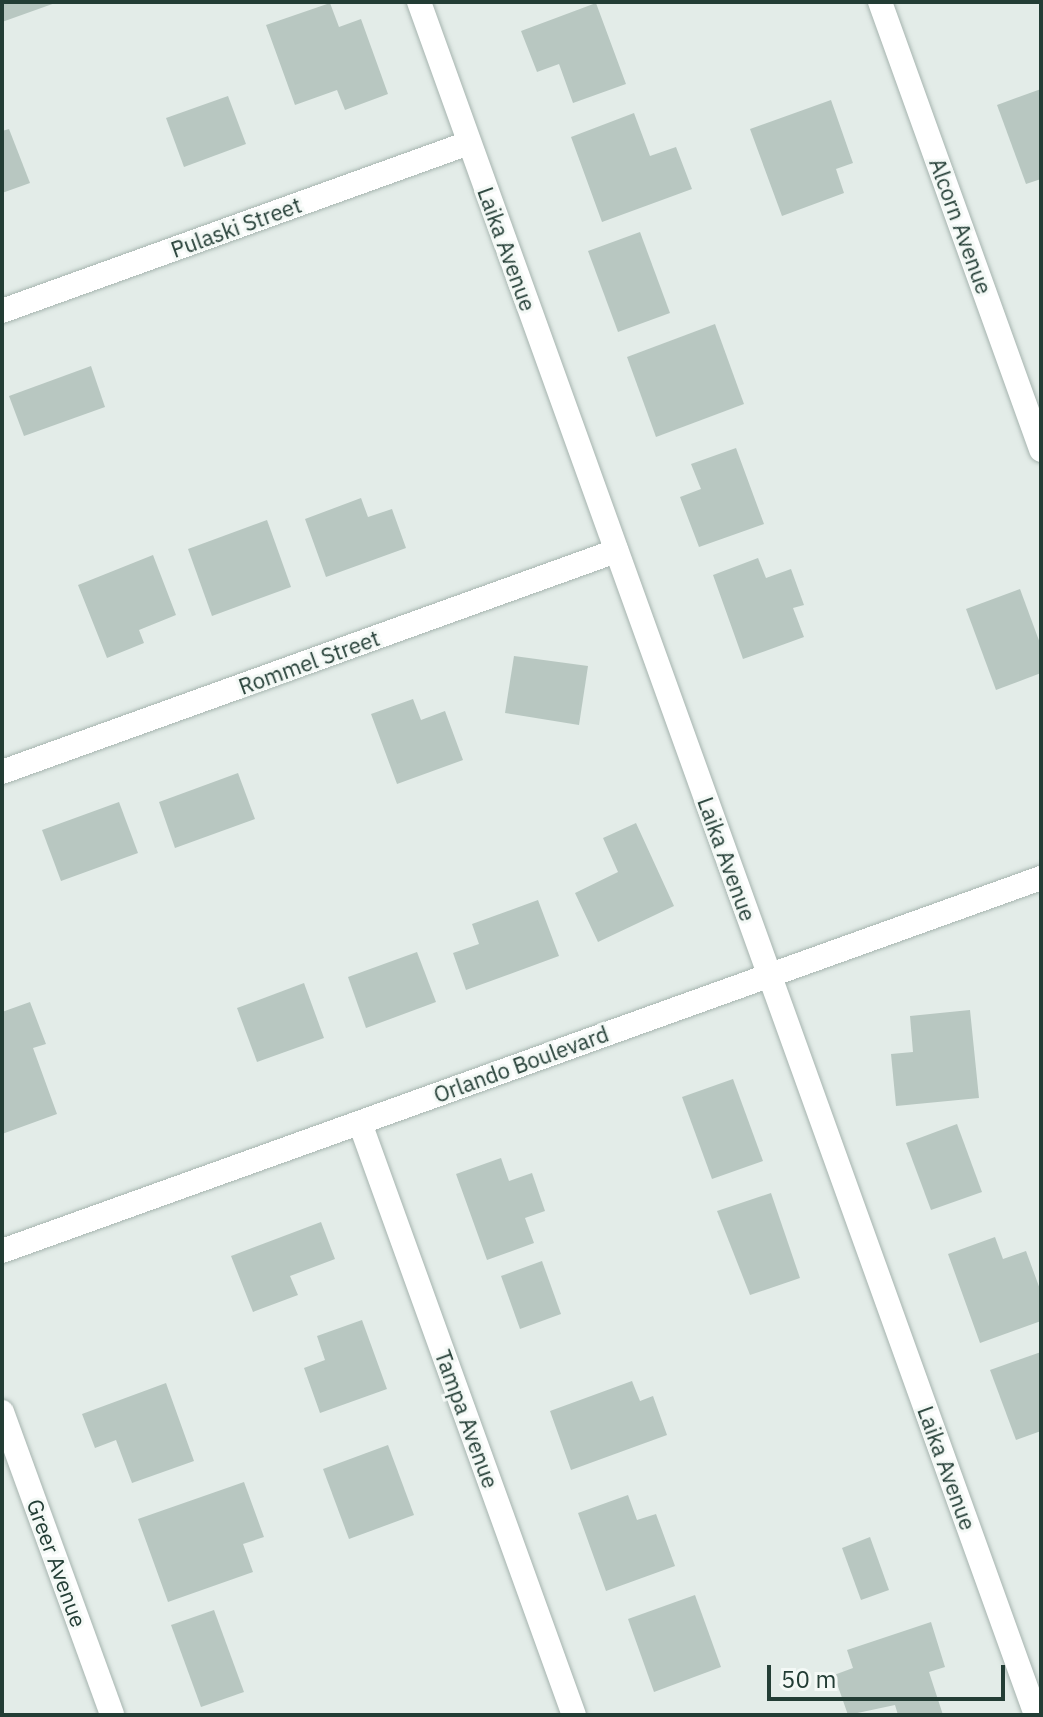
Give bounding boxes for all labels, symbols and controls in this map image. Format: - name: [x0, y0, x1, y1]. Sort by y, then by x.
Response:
- street label: Alcorn Avenue: [924, 155, 998, 297]
- street label: Laika Avenue: [472, 183, 542, 315]
- street label: Pulaski Street: [167, 191, 305, 263]
- street label: Rommel Street: [235, 624, 383, 700]
- street label: Laika Avenue: [692, 793, 762, 925]
- street label: Orlando Boulevard: [430, 1020, 612, 1108]
- street label: Tampa Avenue: [430, 1346, 504, 1492]
- street label: Laika Avenue: [912, 1402, 982, 1534]
- street label: Greer Avenue: [22, 1495, 92, 1631]
- scale bar: [771, 1649, 1009, 1699]
- text: 50 m: [781, 1663, 836, 1695]

